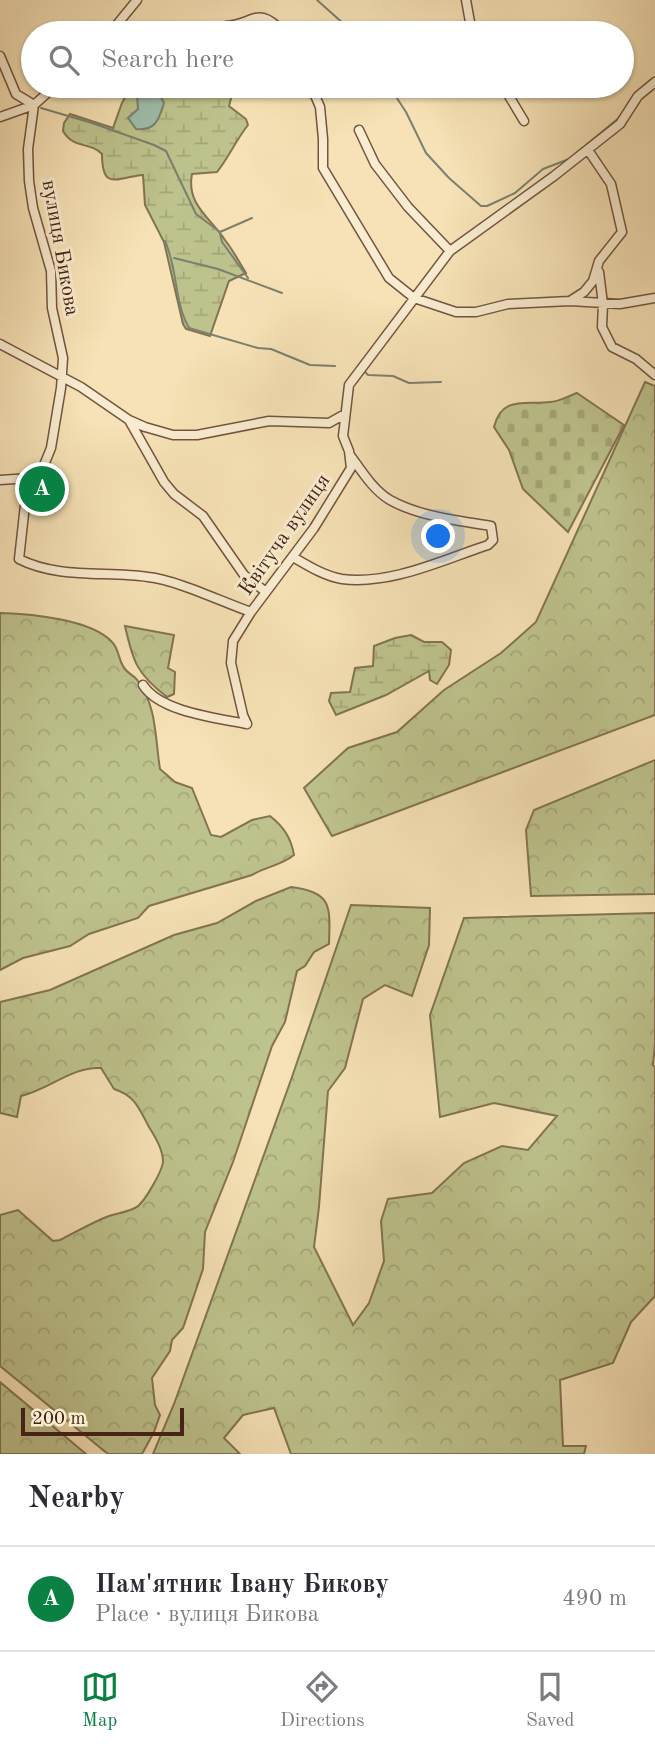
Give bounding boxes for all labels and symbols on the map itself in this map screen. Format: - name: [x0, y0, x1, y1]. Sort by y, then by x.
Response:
- street label: вулиця Бикова: [38, 178, 82, 318]
- pin: A: [19, 463, 65, 515]
- street label: Квітуча вулиця: [235, 470, 335, 600]
- your location: [421, 519, 455, 553]
- scale bar: [21, 1405, 184, 1437]

